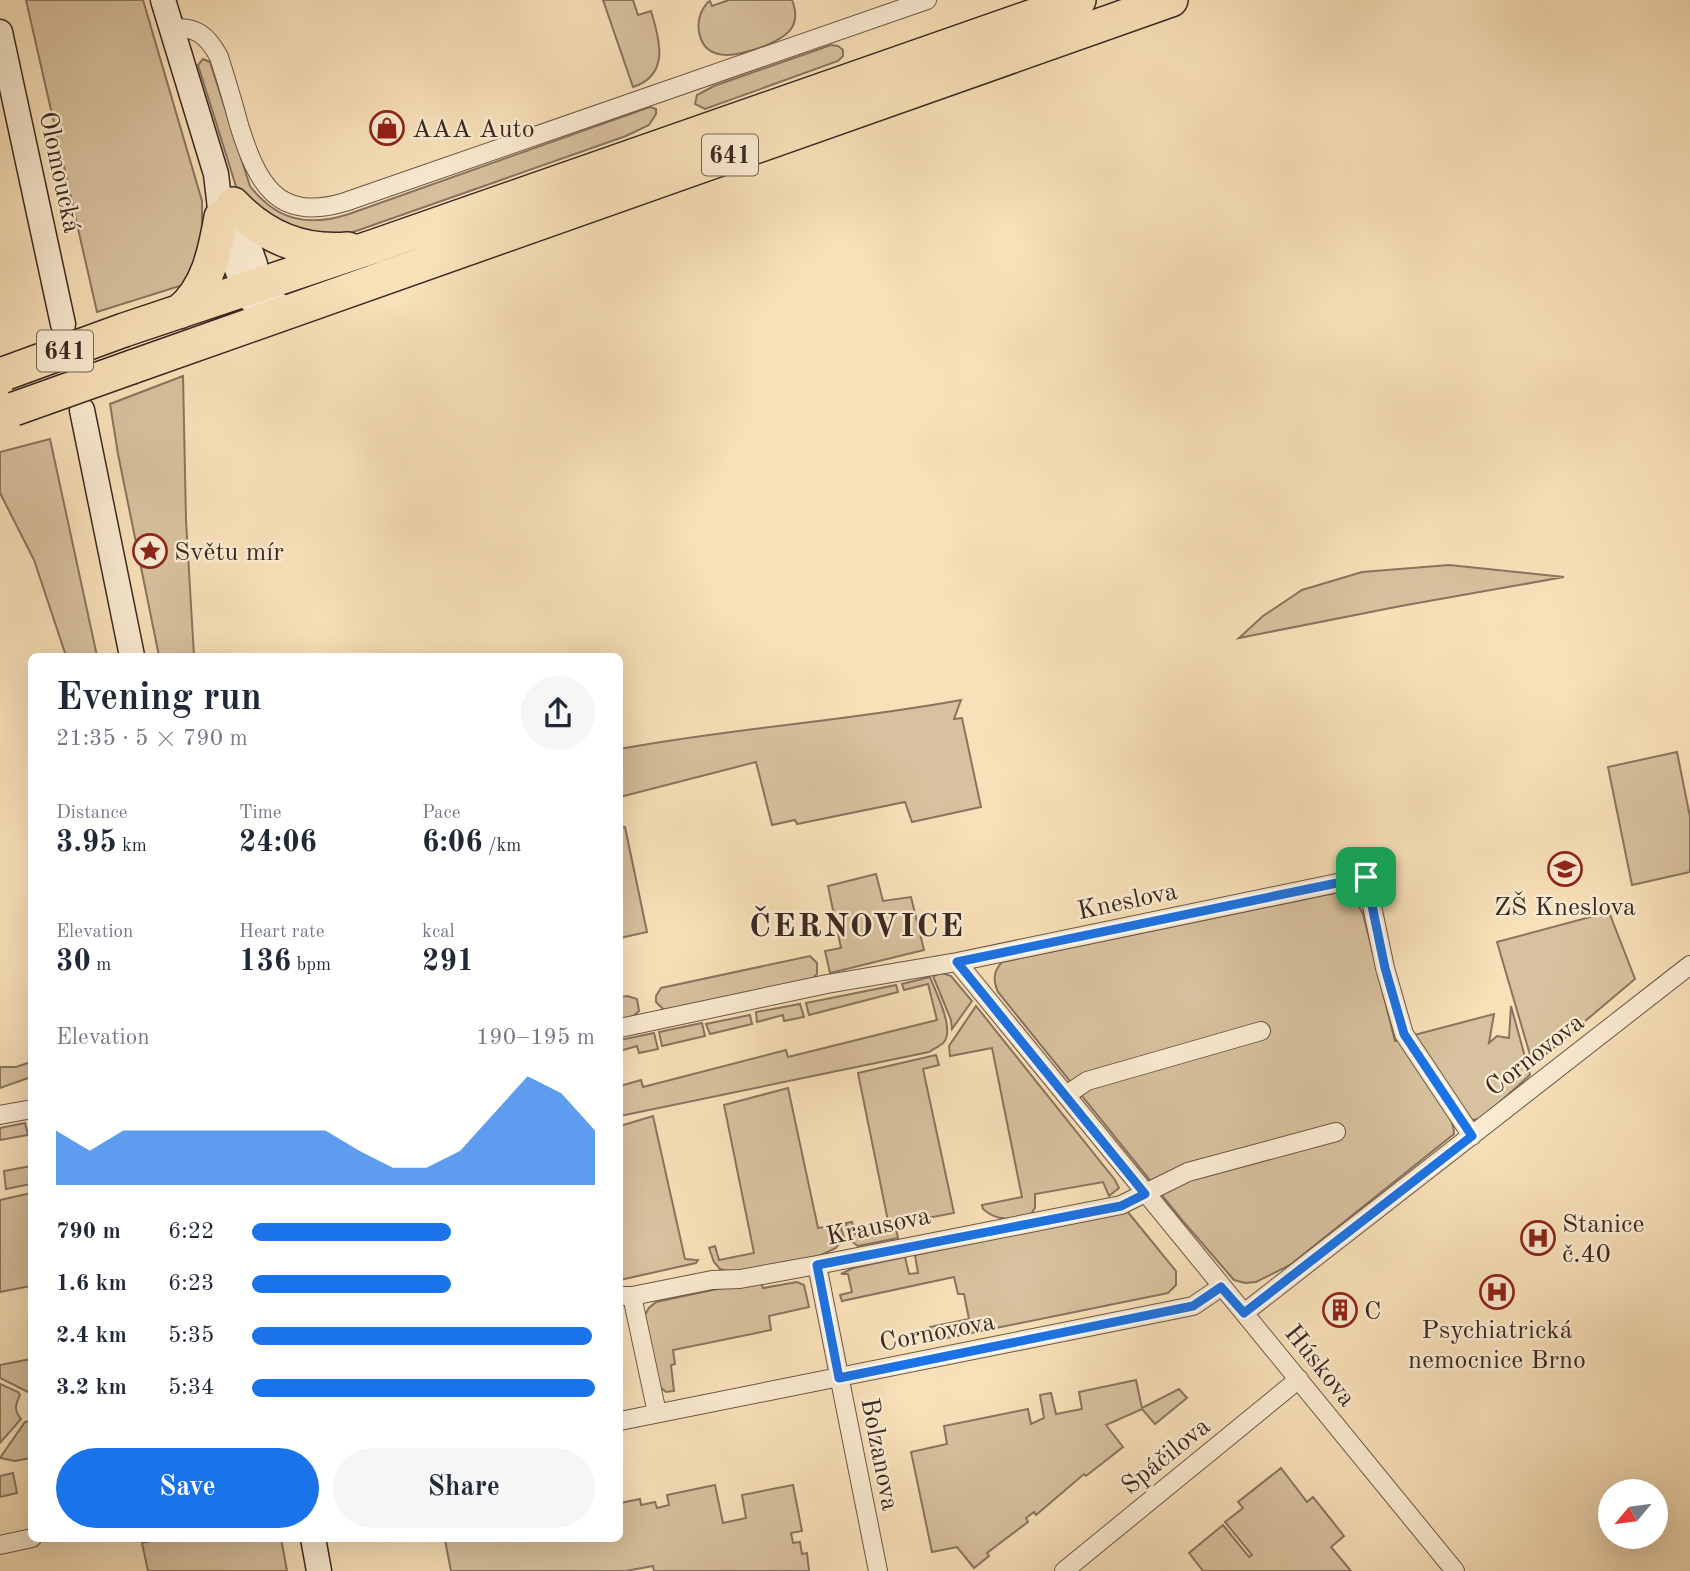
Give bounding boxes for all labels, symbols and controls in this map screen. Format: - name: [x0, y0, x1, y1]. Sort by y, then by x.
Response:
- street label: Olomoucká: [34, 109, 85, 236]
- shop icon: AAA Auto: [368, 109, 406, 147]
- place label: AAA Auto: [412, 117, 535, 143]
- road number: 641: [702, 134, 758, 176]
- road number: 641: [37, 330, 93, 372]
- place icon: Světu mír: [131, 532, 169, 570]
- place label: Světu mír: [174, 540, 284, 566]
- button: share: [521, 676, 595, 750]
- text: Evening run: [56, 680, 262, 718]
- text: 21:35 · 5 × 790 m: [56, 727, 248, 750]
- text: Distance: [56, 804, 128, 823]
- text: Time: [239, 804, 282, 823]
- text: Pace: [422, 804, 461, 823]
- text: 3.95: [56, 828, 117, 858]
- text: 24:06: [239, 828, 317, 858]
- text: 6:06: [422, 828, 483, 858]
- text: km: [117, 837, 147, 856]
- text: /km: [483, 837, 521, 856]
- pin: [1336, 847, 1396, 907]
- school or university icon: ZŠ Kneslova: [1546, 850, 1584, 888]
- icon: arrive: [1347, 858, 1385, 896]
- street label: Kneslova: [1075, 879, 1180, 925]
- place label: ZŠ Kneslova: [1494, 890, 1636, 921]
- district label: ČERNOVICE: [749, 905, 965, 944]
- text: Elevation: [56, 923, 133, 942]
- text: Heart rate: [239, 923, 324, 942]
- text: kcal: [422, 923, 455, 942]
- text: 30: [56, 947, 91, 977]
- text: 136: [239, 947, 291, 977]
- text: 291: [422, 947, 474, 977]
- text: m: [91, 956, 111, 975]
- text: bpm: [291, 956, 331, 975]
- street label: Cornovova: [1481, 1009, 1589, 1102]
- text: Elevation: [56, 1026, 150, 1049]
- text: 190–195 m: [476, 1026, 595, 1049]
- street label: Krausova: [824, 1203, 933, 1251]
- place label: Stanice č.40: [1562, 1212, 1644, 1268]
- hospital icon: Stanice č.40: [1519, 1219, 1557, 1257]
- text: 790 m: [56, 1220, 121, 1243]
- text: 6:22: [168, 1220, 214, 1243]
- text: 1.6 km: [56, 1272, 127, 1295]
- text: 6:23: [168, 1272, 214, 1295]
- hospital icon: Psychiatrická nemocnice Brno: [1478, 1273, 1516, 1311]
- building icon: C: [1321, 1291, 1359, 1329]
- place label: C: [1364, 1299, 1381, 1325]
- street label: Cornovova: [877, 1309, 997, 1357]
- place label: Psychiatrická nemocnice Brno: [1408, 1318, 1586, 1374]
- street label: Húskova: [1279, 1320, 1360, 1412]
- text: 2.4 km: [56, 1324, 127, 1347]
- text: 5:35: [168, 1324, 214, 1347]
- text: 3.2 km: [56, 1376, 127, 1399]
- text: 5:34: [168, 1376, 214, 1399]
- street label: Bolzanova: [855, 1396, 903, 1513]
- street label: Spáčilova: [1117, 1413, 1216, 1500]
- button: Save: [56, 1448, 319, 1528]
- button: Share: [333, 1448, 595, 1528]
- north arrow: [1598, 1479, 1668, 1549]
- map controls: [1598, 1479, 1668, 1549]

